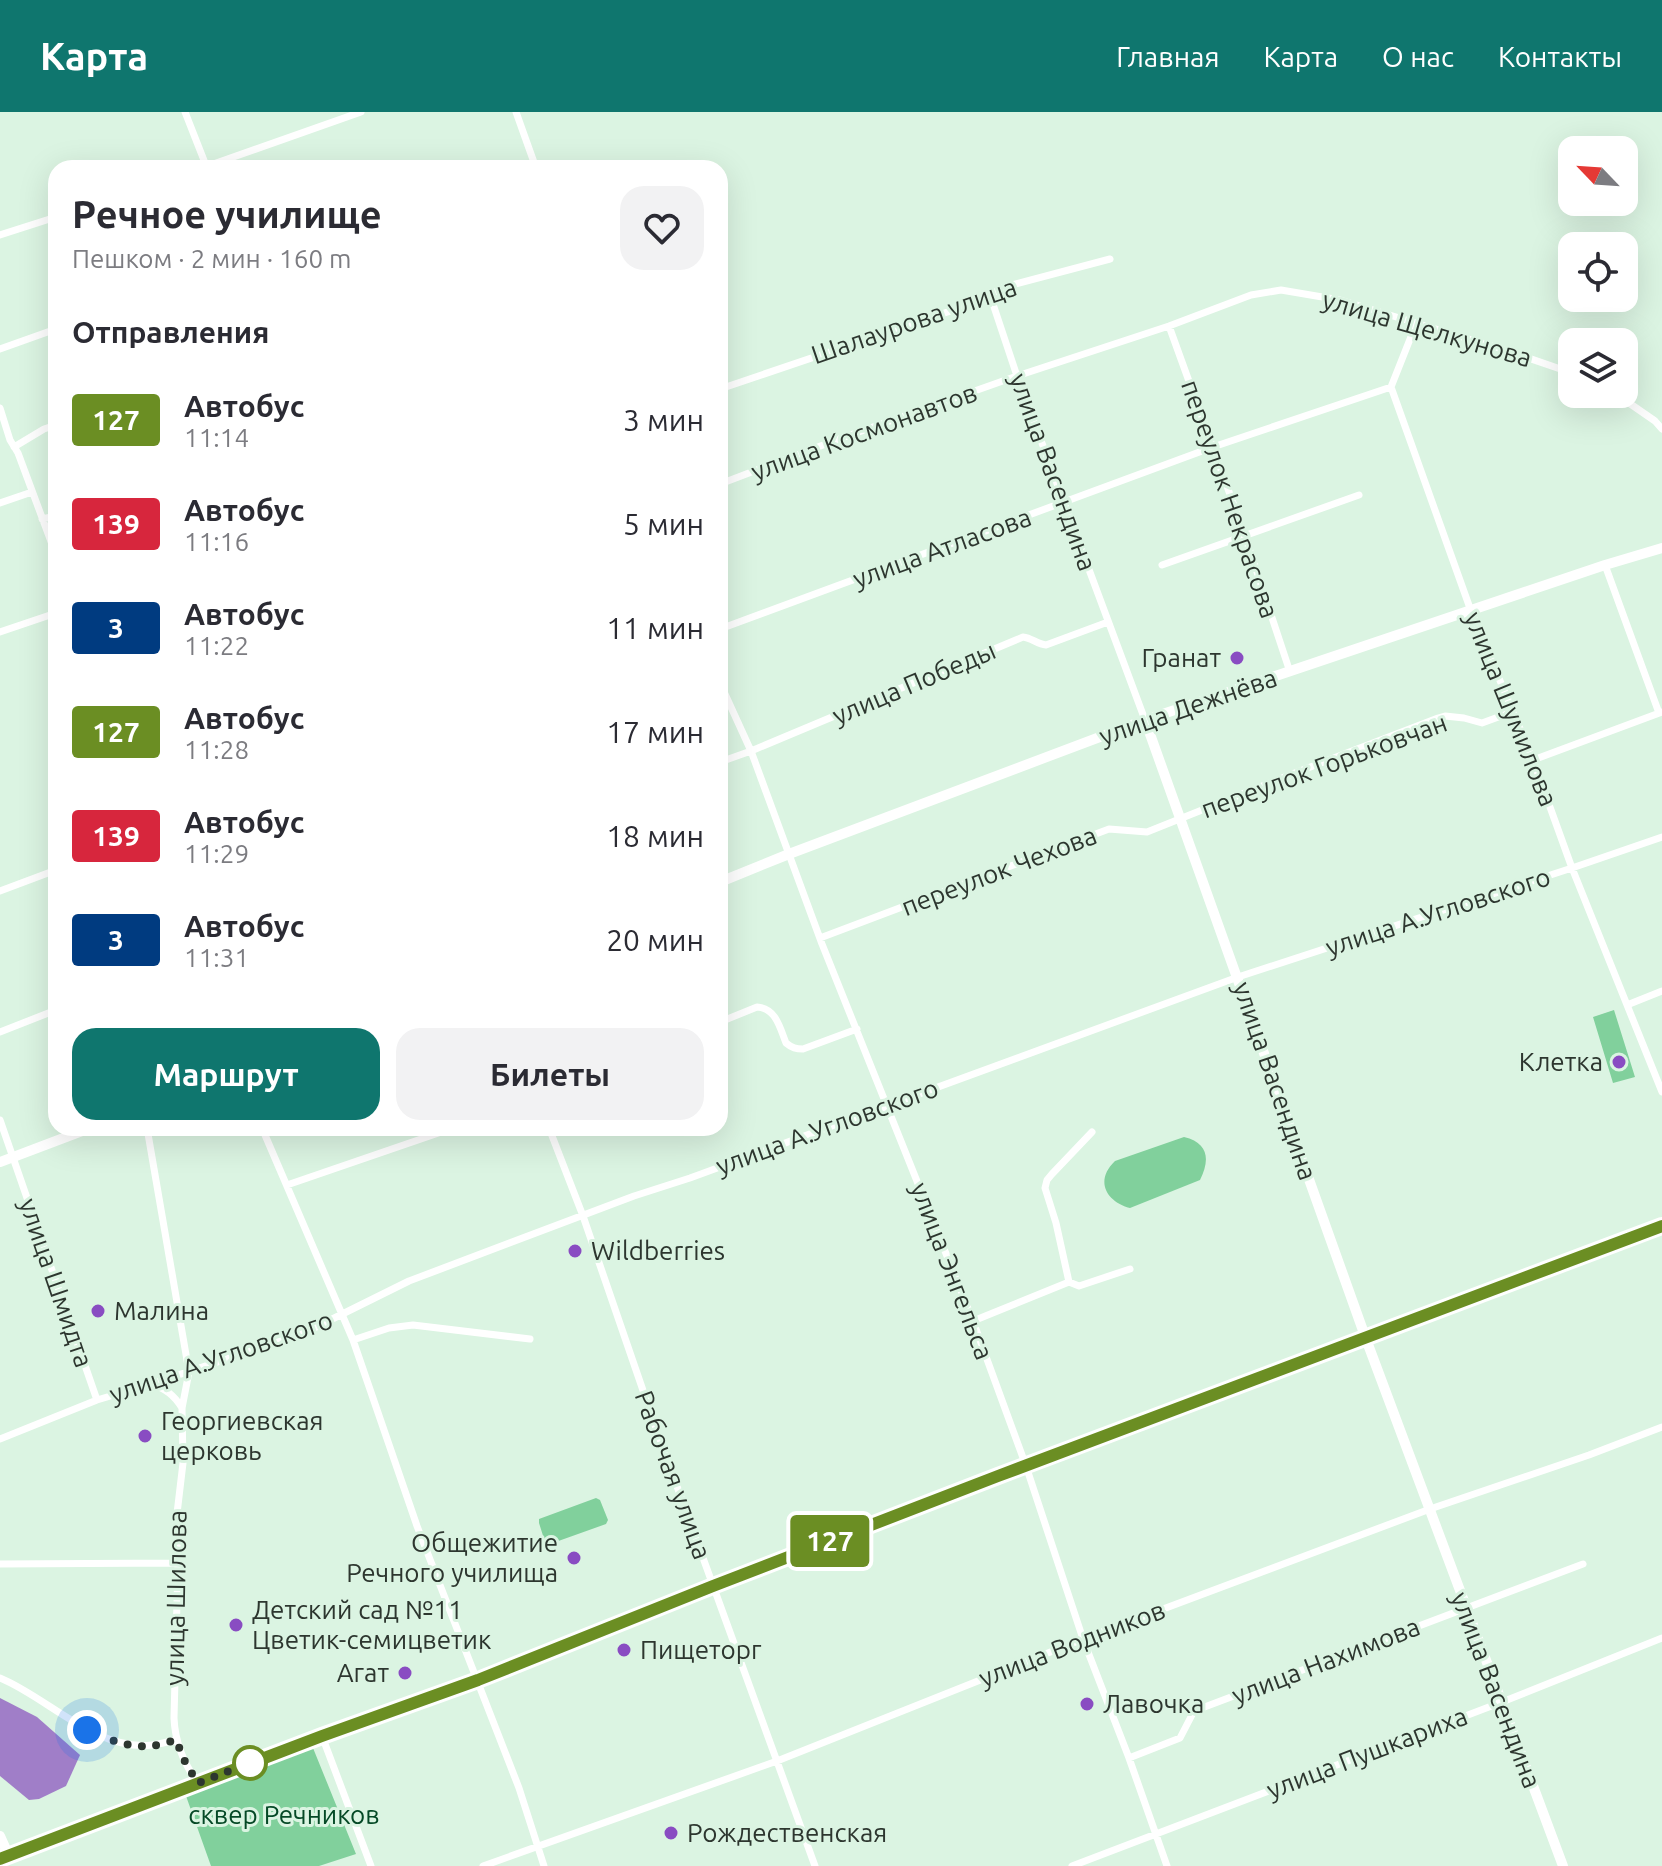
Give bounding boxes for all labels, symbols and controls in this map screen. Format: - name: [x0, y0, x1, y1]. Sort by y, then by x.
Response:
- text: Карта: [40, 35, 148, 77]
- text: Главная: [1116, 41, 1219, 72]
- text: Карта: [1263, 41, 1338, 72]
- text: О нас: [1382, 41, 1454, 72]
- text: Контакты: [1498, 41, 1622, 72]
- north arrow: [1558, 136, 1638, 216]
- map controls: [1558, 136, 1638, 408]
- button: heart: [620, 186, 704, 270]
- text: Речное училище: [72, 193, 382, 235]
- button: locate: [1558, 232, 1638, 312]
- text: Пешком · 2 мин · 160 m: [72, 244, 351, 273]
- street label: Шалаурова улица: [807, 272, 1020, 369]
- street label: улица Щелкунова: [1319, 285, 1535, 372]
- text: Отправления: [72, 315, 269, 349]
- button: layers: [1558, 328, 1638, 408]
- street label: улица Васендина: [1004, 369, 1103, 574]
- street label: переулок Некрасова: [1176, 376, 1285, 622]
- street label: улица Космонавтов: [747, 377, 981, 486]
- text: Автобус: [184, 389, 304, 423]
- text: 3 мин: [623, 403, 704, 437]
- text: 127: [92, 404, 140, 435]
- text: 11:14: [184, 423, 249, 452]
- text: Автобус: [184, 493, 304, 527]
- street label: улица Атласова: [849, 502, 1035, 593]
- text: 5 мин: [623, 507, 704, 541]
- text: 139: [92, 508, 140, 539]
- text: 11:16: [184, 527, 249, 556]
- text: Автобус: [184, 597, 304, 631]
- street label: улица Шумилова: [1459, 607, 1564, 810]
- text: 11 мин: [606, 611, 704, 645]
- text: 3: [108, 612, 124, 643]
- text: 11:22: [184, 631, 249, 660]
- street label: улица Победы: [828, 635, 1000, 730]
- place label: Гранат: [1141, 643, 1221, 672]
- marker: Гранат: [1228, 649, 1246, 667]
- street label: улица Дежнёва: [1095, 663, 1281, 751]
- text: Автобус: [184, 701, 304, 735]
- street label: переулок Горьковчан: [1197, 708, 1451, 824]
- text: 17 мин: [606, 715, 704, 749]
- text: 127: [92, 716, 140, 747]
- text: 11:28: [184, 735, 249, 764]
- text: Автобус: [184, 805, 304, 839]
- text: 18 мин: [606, 819, 704, 853]
- text: 139: [92, 820, 140, 851]
- street label: переулок Чехова: [897, 820, 1101, 921]
- text: 11:29: [184, 839, 249, 868]
- street label: улица А.Угловского: [1322, 862, 1554, 962]
- text: Автобус: [184, 909, 304, 943]
- text: 20 мин: [606, 923, 704, 957]
- text: 3: [108, 924, 124, 955]
- text: 11:31: [184, 943, 249, 972]
- street label: улица Васендина: [1228, 978, 1323, 1184]
- button: Маршрут: [72, 1028, 380, 1120]
- button: Билеты: [396, 1028, 704, 1120]
- place label: Клетка: [1519, 1047, 1603, 1076]
- marker: Клетка: [1610, 1053, 1628, 1071]
- street label: улица А.Угловского: [712, 1073, 942, 1180]
- street label: улица Энгельса: [905, 1178, 1000, 1363]
- street label: улица Шмидта: [14, 1195, 99, 1371]
- place label: Wildberries: [591, 1236, 725, 1265]
- marker: Wildberries: [566, 1242, 584, 1260]
- place label: Малина: [114, 1296, 209, 1325]
- marker: Малина: [89, 1302, 107, 1320]
- street label: улица А.Угловского: [105, 1305, 336, 1408]
- street label: Рабочая улица: [630, 1387, 717, 1563]
- place label: Георгиевская церковь: [161, 1406, 324, 1465]
- marker: Георгиевская церковь: [136, 1427, 154, 1445]
- street label: улица Шилова: [159, 1510, 192, 1686]
- line badge: 127: [784, 1515, 876, 1567]
- text: 127: [806, 1525, 854, 1556]
- place label: Общежитие Речного училища: [346, 1528, 558, 1587]
- marker: Общежитие Речного училища: [565, 1549, 583, 1567]
- street label: улица Васендина: [1446, 1588, 1547, 1792]
- place label: Детский сад №11 Цветик-семицветик: [252, 1595, 491, 1654]
- street label: улица Водников: [975, 1595, 1169, 1692]
- street label: улица Нахимова: [1228, 1611, 1424, 1710]
- marker: Детский сад №11 Цветик-семицветик: [227, 1616, 245, 1634]
- place label: Пищеторг: [640, 1635, 762, 1664]
- marker: Пищеторг: [615, 1641, 633, 1659]
- place label: Агат: [337, 1658, 389, 1687]
- marker: Агат: [396, 1664, 414, 1682]
- place label: Лавочка: [1103, 1689, 1204, 1718]
- marker: Лавочка: [1078, 1695, 1096, 1713]
- street label: улица Пушкариха: [1262, 1701, 1471, 1804]
- your location: [67, 1710, 107, 1750]
- unlabelled marker: [233, 1746, 267, 1780]
- park label: сквер Речников: [188, 1800, 380, 1829]
- place label: Рождественская: [687, 1818, 887, 1847]
- marker: Рождественская: [662, 1824, 680, 1842]

